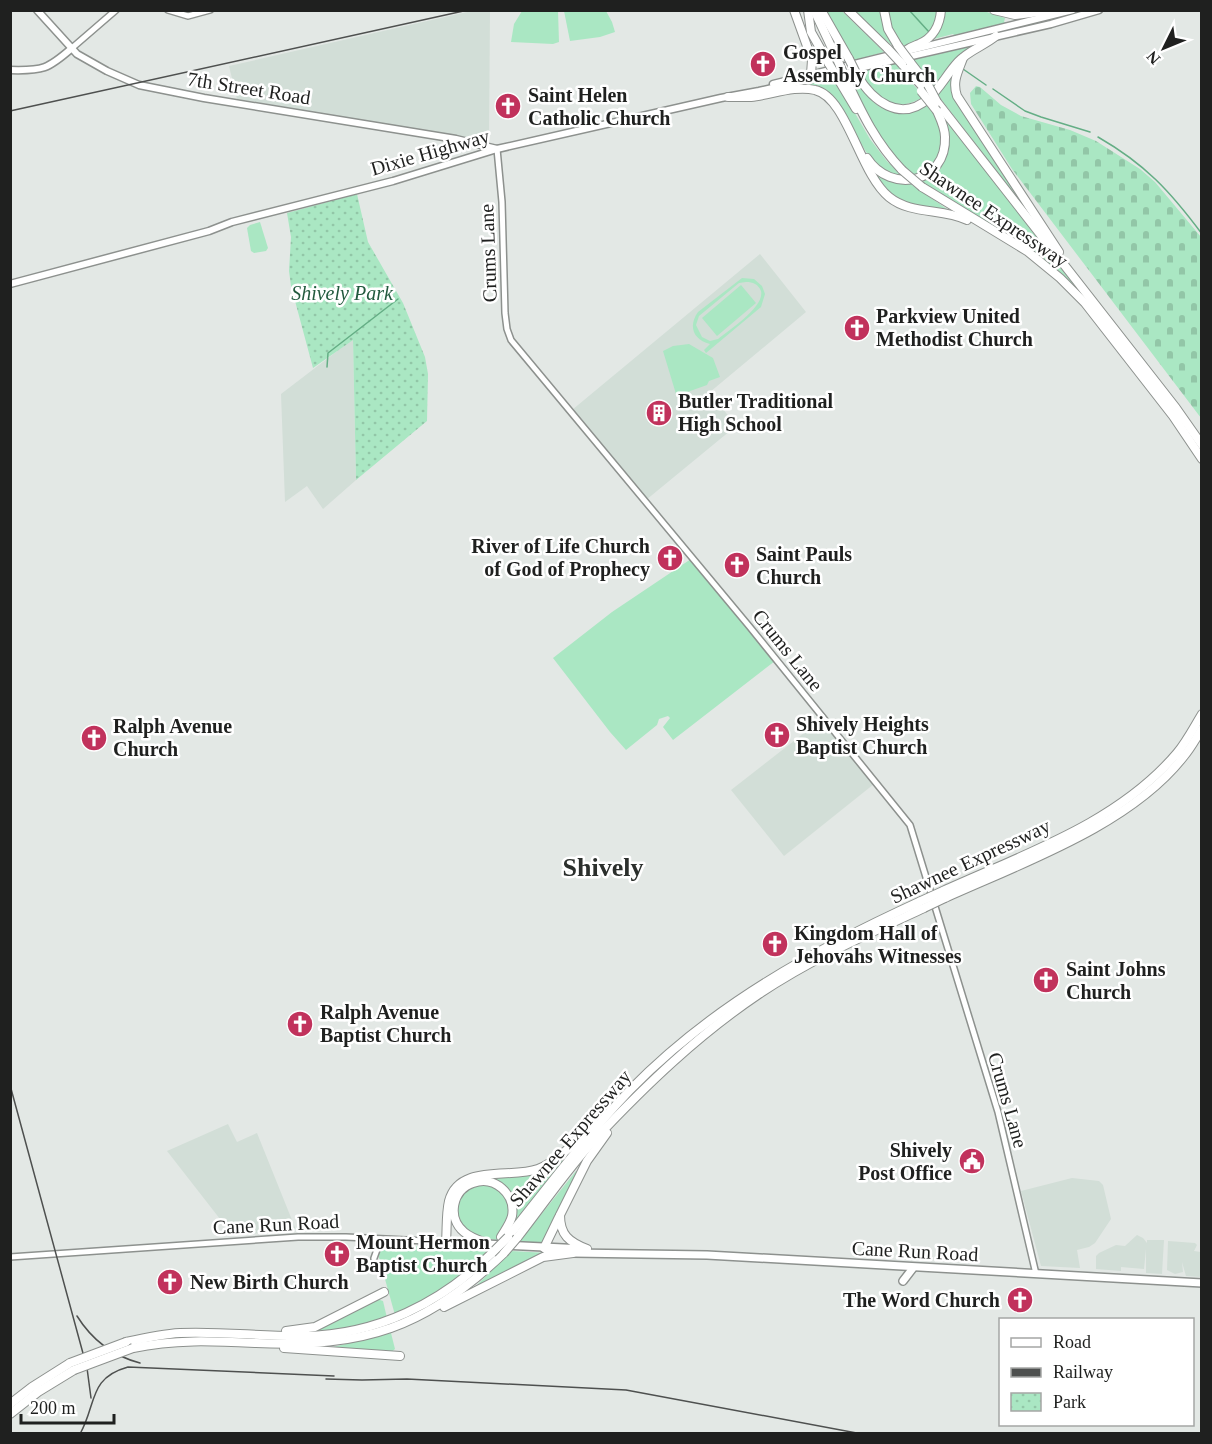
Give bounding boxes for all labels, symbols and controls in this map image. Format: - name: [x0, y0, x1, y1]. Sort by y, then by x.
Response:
- north arrow: [1134, 18, 1194, 78]
- place label: Gospel Assembly Church: [783, 41, 935, 87]
- text: N: [1143, 48, 1164, 68]
- church icon: Gospel Assembly Church: [748, 49, 778, 79]
- street label: 7th Street Road: [186, 67, 312, 109]
- place label: Saint Helen Catholic Church: [528, 84, 670, 129]
- church icon: Saint Helen Catholic Church: [493, 91, 523, 121]
- street label: Dixie Highway: [368, 125, 492, 180]
- street label: Shawnee Expressway: [915, 156, 1072, 273]
- street label: Crums Lane: [475, 203, 501, 303]
- park label: Shively Park: [291, 282, 394, 305]
- place label: Parkview United Methodist Church: [876, 305, 1033, 350]
- church icon: Parkview United Methodist Church: [842, 313, 872, 343]
- place label: Butler Traditional High School: [678, 390, 833, 436]
- building icon: Butler Traditional High School: [644, 398, 674, 428]
- place label: River of Life Church of God of Prophecy: [471, 535, 650, 581]
- church icon: River of Life Church of God of Prophecy: [655, 543, 685, 573]
- place label: Saint Pauls Church: [756, 543, 852, 588]
- church icon: Saint Pauls Church: [722, 550, 752, 580]
- street label: Crums Lane: [749, 605, 828, 695]
- place label: Shively Heights Baptist Church: [796, 713, 929, 759]
- place label: Ralph Avenue Church: [113, 715, 232, 760]
- church icon: Shively Heights Baptist Church: [762, 720, 792, 750]
- church icon: Ralph Avenue Church: [79, 723, 109, 753]
- street label: Shawnee Expressway: [887, 814, 1054, 909]
- district label: Shively: [563, 853, 643, 882]
- place label: Kingdom Hall of Jehovahs Witnesses: [794, 922, 962, 967]
- church icon: Kingdom Hall of Jehovahs Witnesses: [760, 929, 790, 959]
- place label: Saint Johns Church: [1066, 958, 1166, 1003]
- church icon: Saint Johns Church: [1031, 965, 1061, 995]
- place label: Ralph Avenue Baptist Church: [320, 1001, 451, 1047]
- church icon: Ralph Avenue Baptist Church: [285, 1009, 315, 1039]
- street label: Crums Lane: [984, 1050, 1032, 1150]
- street label: Shawnee Expressway: [505, 1065, 636, 1211]
- place label: Shively Post Office: [858, 1139, 952, 1184]
- public building icon: Shively Post Office: [957, 1146, 987, 1176]
- street label: Cane Run Road: [212, 1210, 340, 1238]
- place label: Mount Hermon Baptist Church: [356, 1231, 490, 1277]
- street label: Cane Run Road: [851, 1237, 979, 1265]
- church icon: Mount Hermon Baptist Church: [322, 1239, 352, 1269]
- church icon: New Birth Church: [155, 1267, 185, 1297]
- place label: New Birth Church: [190, 1271, 349, 1293]
- church icon: The Word Church: [1005, 1285, 1035, 1315]
- place label: The Word Church: [843, 1289, 1000, 1311]
- legend: [999, 1318, 1194, 1426]
- text: Road: [1053, 1332, 1091, 1352]
- text: Railway: [1053, 1362, 1113, 1382]
- scale bar: [21, 1387, 114, 1425]
- text: Park: [1053, 1392, 1086, 1412]
- text: 200 m: [30, 1398, 76, 1418]

